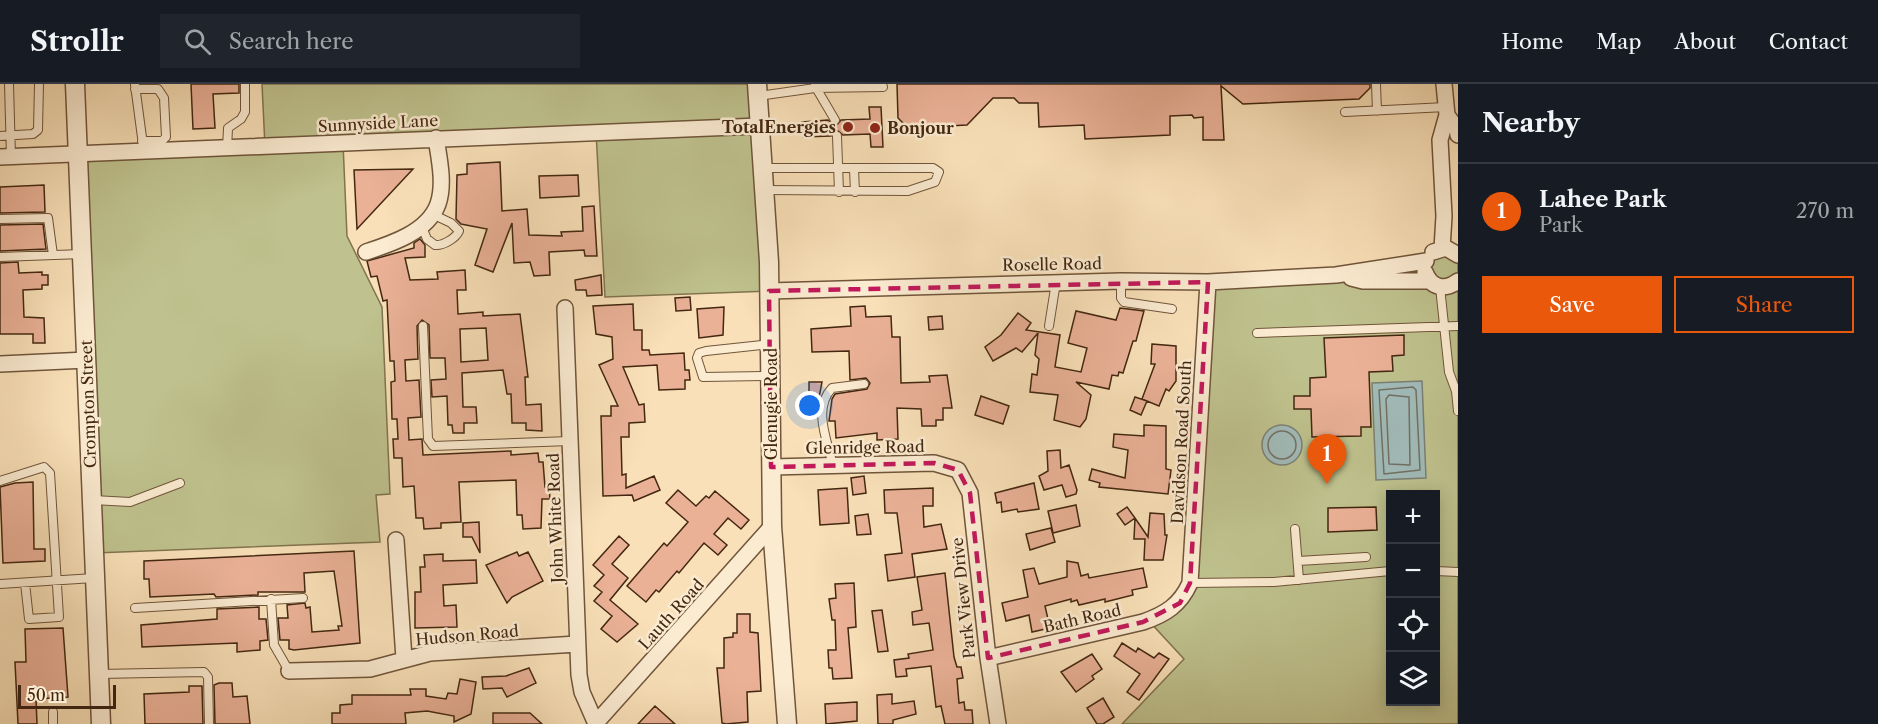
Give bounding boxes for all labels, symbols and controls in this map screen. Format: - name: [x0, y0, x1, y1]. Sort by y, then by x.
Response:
- search box: [160, 14, 580, 68]
- text: Strollr: [30, 24, 124, 58]
- icon: search: [181, 25, 214, 58]
- text: Search here: [229, 28, 353, 55]
- text: Home: [1502, 29, 1563, 54]
- text: Map: [1596, 29, 1641, 54]
- text: About: [1674, 29, 1736, 54]
- text: Contact: [1769, 29, 1848, 54]
- text: Nearby: [1482, 107, 1580, 139]
- street label: Sunnyside Lane: [317, 110, 439, 136]
- place label: TotalEnergies: [722, 117, 836, 137]
- place label: Bonjour: [887, 118, 954, 138]
- marker: TotalEnergies: [841, 120, 855, 134]
- marker: Bonjour: [868, 121, 882, 135]
- text: Lahee Park: [1539, 186, 1666, 213]
- text: 1: [1497, 199, 1506, 223]
- text: 270 m: [1796, 199, 1854, 223]
- text: Park: [1539, 213, 1582, 237]
- street label: Roselle Road: [1002, 253, 1102, 275]
- button: Save: [1482, 276, 1662, 333]
- button: Share: [1674, 276, 1854, 333]
- street label: Crompton Street: [76, 339, 100, 469]
- street label: Glenugie Road: [761, 347, 781, 460]
- street label: Davidson Road South: [1167, 360, 1195, 524]
- your location: [795, 391, 824, 420]
- pin: 1: [1308, 434, 1346, 484]
- street label: Glenridge Road: [805, 436, 925, 458]
- street label: John White Road: [543, 452, 567, 586]
- map controls: [1386, 490, 1440, 706]
- button: +: [1386, 490, 1440, 544]
- street label: Park View Drive: [947, 536, 979, 660]
- button: −: [1386, 544, 1440, 598]
- street label: Lauth Road: [634, 574, 708, 653]
- button: locate: [1386, 598, 1440, 652]
- street label: Bath Road: [1041, 599, 1123, 637]
- street label: Hudson Road: [414, 620, 520, 649]
- button: layers: [1386, 652, 1440, 706]
- scale bar: [18, 682, 116, 710]
- text: 50 m: [27, 685, 65, 705]

